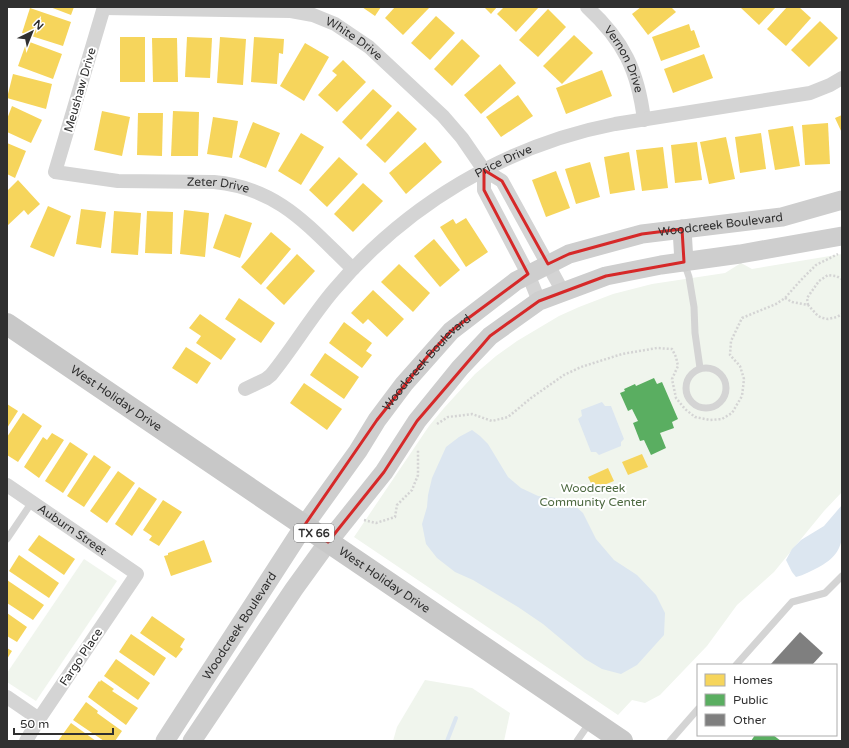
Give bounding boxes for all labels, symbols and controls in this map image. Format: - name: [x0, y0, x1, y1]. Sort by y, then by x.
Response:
- north arrow: [12, 12, 52, 52]
- street label: White Drive: [324, 14, 386, 63]
- text: N: [31, 17, 46, 33]
- street label: Vernon Drive: [601, 23, 646, 94]
- street label: Meushaw Drive: [61, 46, 99, 134]
- street label: Price Drive: [472, 142, 534, 181]
- street label: Zeter Drive: [187, 175, 251, 196]
- street label: Woodcreek Boulevard: [657, 210, 784, 239]
- street label: Woodcreek Boulevard: [379, 311, 474, 413]
- street label: West Holiday Drive: [68, 362, 165, 434]
- park label: Woodcreek Community Center: [539, 481, 647, 509]
- street label: Auburn Street: [35, 501, 110, 558]
- road number: TX 66: [294, 524, 334, 542]
- street label: West Holiday Drive: [336, 544, 433, 616]
- street label: Woodcreek Boulevard: [199, 569, 279, 682]
- street label: Fargo Place: [57, 625, 105, 688]
- legend: [697, 664, 837, 736]
- text: Homes: [733, 673, 773, 687]
- text: Public: [733, 693, 768, 707]
- scale bar: [14, 710, 113, 736]
- text: Other: [733, 713, 766, 727]
- text: 50 m: [20, 717, 49, 731]

